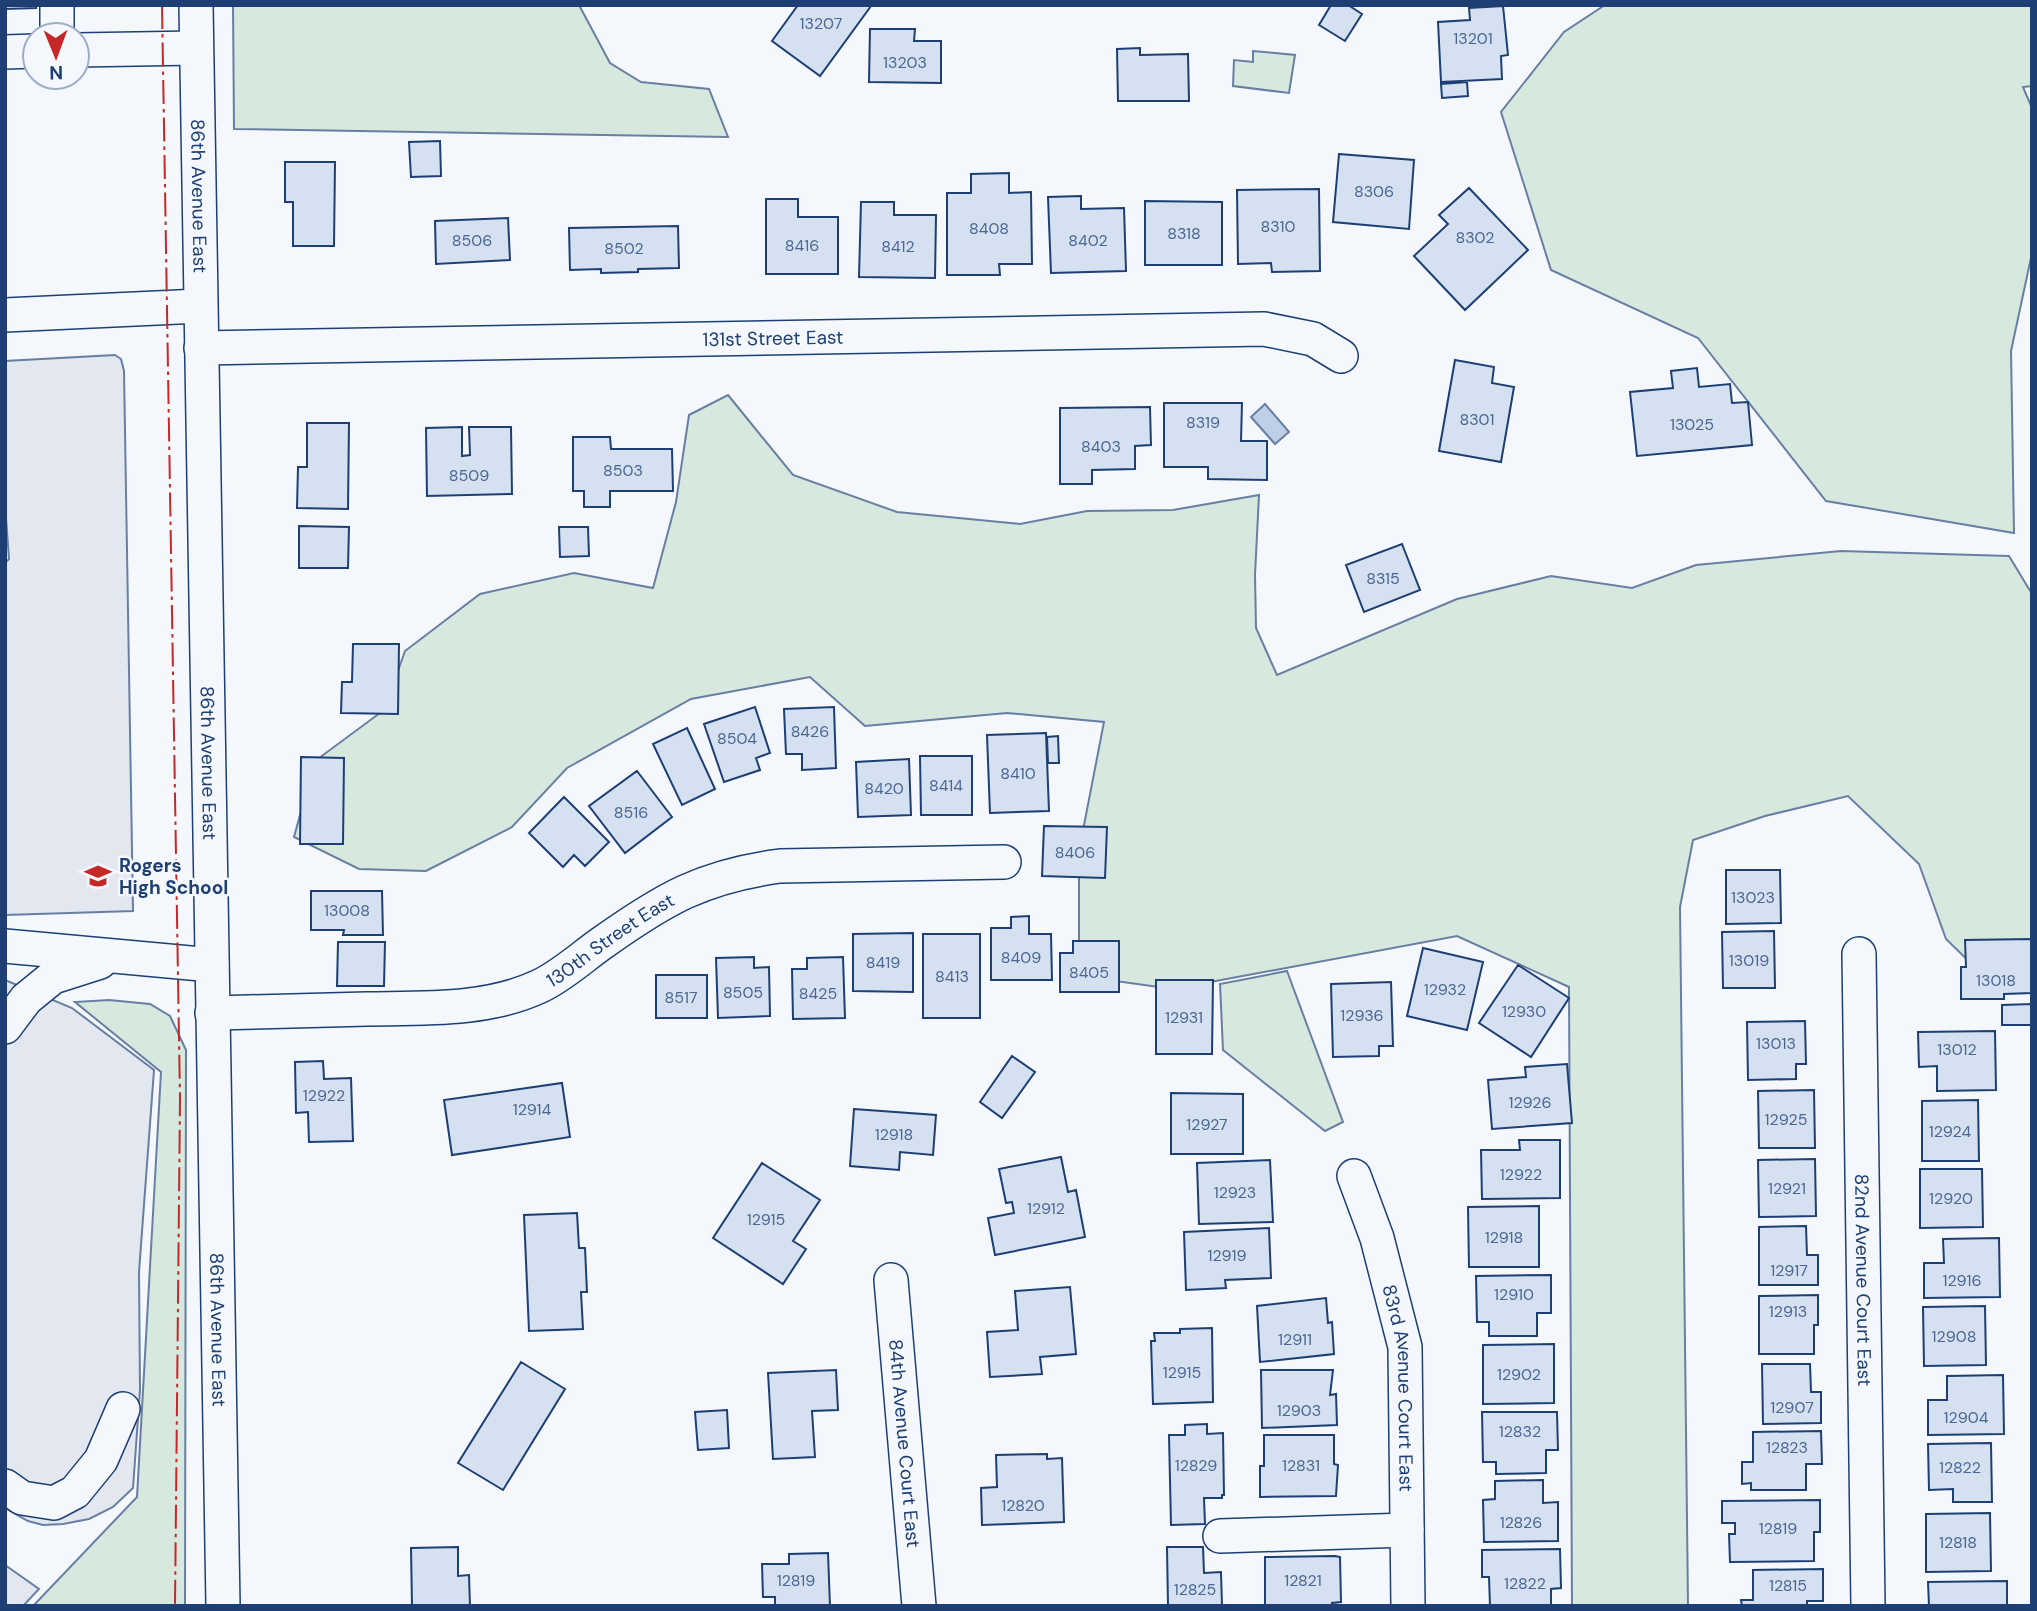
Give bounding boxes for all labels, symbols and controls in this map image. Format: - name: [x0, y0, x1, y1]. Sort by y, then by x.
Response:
- house number: 13207: [800, 13, 842, 34]
- north arrow: [21, 21, 91, 91]
- house number: 13201: [1453, 28, 1493, 49]
- house number: 13203: [883, 52, 927, 73]
- text: N: [49, 60, 63, 85]
- street label: 86th Avenue East: [185, 119, 213, 273]
- house number: 8306: [1354, 181, 1394, 202]
- house number: 8310: [1261, 216, 1295, 237]
- house number: 8408: [969, 218, 1009, 239]
- house number: 8318: [1167, 223, 1201, 244]
- house number: 8302: [1455, 227, 1495, 248]
- house number: 8506: [452, 230, 492, 251]
- house number: 8402: [1068, 230, 1108, 251]
- house number: 8416: [785, 235, 819, 256]
- house number: 8412: [881, 236, 915, 257]
- house number: 8502: [604, 238, 644, 259]
- street label: 131st Street East: [702, 324, 844, 352]
- house number: 8301: [1459, 409, 1495, 430]
- house number: 8319: [1186, 412, 1220, 433]
- house number: 13025: [1670, 414, 1714, 435]
- house number: 8403: [1081, 436, 1121, 457]
- house number: 8503: [603, 460, 643, 481]
- house number: 8509: [449, 465, 489, 486]
- house number: 8315: [1366, 568, 1400, 589]
- street label: 86th Avenue East: [195, 686, 223, 840]
- house number: 8426: [791, 721, 829, 742]
- house number: 8504: [717, 728, 757, 749]
- house number: 8410: [1000, 763, 1036, 784]
- house number: 8414: [929, 775, 963, 796]
- house number: 8420: [864, 778, 904, 799]
- house number: 8516: [614, 802, 648, 823]
- house number: 8406: [1055, 842, 1095, 863]
- place label: Rogers High School: [119, 853, 228, 900]
- school or university icon: Rogers High School: [83, 861, 113, 891]
- street label: 130th Street East: [542, 887, 678, 993]
- house number: 13023: [1731, 887, 1775, 908]
- house number: 13008: [324, 900, 370, 921]
- house number: 8409: [1001, 947, 1041, 968]
- house number: 13019: [1729, 950, 1769, 971]
- house number: 8419: [866, 952, 900, 973]
- house number: 8405: [1069, 962, 1109, 983]
- house number: 8413: [935, 966, 969, 987]
- house number: 13018: [1976, 970, 2016, 991]
- house number: 12932: [1424, 979, 1466, 1000]
- house number: 8505: [723, 982, 763, 1003]
- house number: 8425: [799, 983, 837, 1004]
- house number: 8517: [664, 987, 698, 1008]
- house number: 12930: [1502, 1001, 1546, 1022]
- house number: 12936: [1340, 1005, 1384, 1026]
- house number: 12931: [1165, 1007, 1203, 1028]
- house number: 13013: [1756, 1033, 1796, 1054]
- house number: 13012: [1937, 1039, 1977, 1060]
- house number: 12922: [303, 1085, 345, 1106]
- house number: 12926: [1508, 1092, 1552, 1113]
- house number: 12914: [513, 1099, 552, 1120]
- house number: 12925: [1765, 1109, 1807, 1130]
- house number: 12927: [1186, 1114, 1228, 1135]
- house number: 12924: [1929, 1121, 1972, 1142]
- house number: 12918: [875, 1124, 913, 1145]
- house number: 12922: [1500, 1164, 1542, 1185]
- street label: 82nd Avenue Court East: [1850, 1173, 1877, 1387]
- house number: 12921: [1768, 1178, 1806, 1199]
- house number: 12923: [1214, 1182, 1256, 1203]
- house number: 12920: [1929, 1188, 1973, 1209]
- house number: 12912: [1027, 1198, 1065, 1219]
- house number: 12915: [747, 1209, 785, 1230]
- house number: 12918: [1485, 1227, 1523, 1248]
- house number: 12919: [1208, 1245, 1246, 1266]
- street label: 86th Avenue East: [205, 1252, 232, 1407]
- house number: 12917: [1770, 1260, 1808, 1281]
- house number: 12916: [1943, 1270, 1981, 1291]
- street label: 83rd Avenue Court East: [1377, 1282, 1419, 1492]
- house number: 12910: [1494, 1284, 1534, 1305]
- house number: 12913: [1769, 1301, 1807, 1322]
- house number: 12908: [1932, 1326, 1976, 1347]
- house number: 12911: [1278, 1329, 1312, 1350]
- street label: 84th Avenue Court East: [884, 1338, 926, 1549]
- house number: 12915: [1163, 1362, 1201, 1383]
- house number: 12902: [1497, 1364, 1541, 1385]
- house number: 12907: [1770, 1397, 1814, 1418]
- house number: 12903: [1277, 1400, 1321, 1421]
- house number: 12904: [1944, 1407, 1989, 1428]
- house number: 12832: [1499, 1421, 1541, 1442]
- house number: 12823: [1766, 1437, 1808, 1458]
- house number: 12829: [1175, 1455, 1217, 1476]
- house number: 12831: [1282, 1455, 1320, 1476]
- house number: 12822: [1939, 1457, 1981, 1478]
- house number: 12820: [1001, 1495, 1045, 1516]
- house number: 12826: [1500, 1512, 1542, 1533]
- house number: 12819: [1759, 1518, 1797, 1539]
- house number: 12818: [1939, 1532, 1977, 1553]
- house number: 12819: [777, 1570, 815, 1591]
- house number: 12821: [1284, 1570, 1322, 1591]
- house number: 12822: [1504, 1573, 1546, 1594]
- house number: 12815: [1769, 1575, 1807, 1596]
- house number: 12825: [1174, 1579, 1216, 1600]

